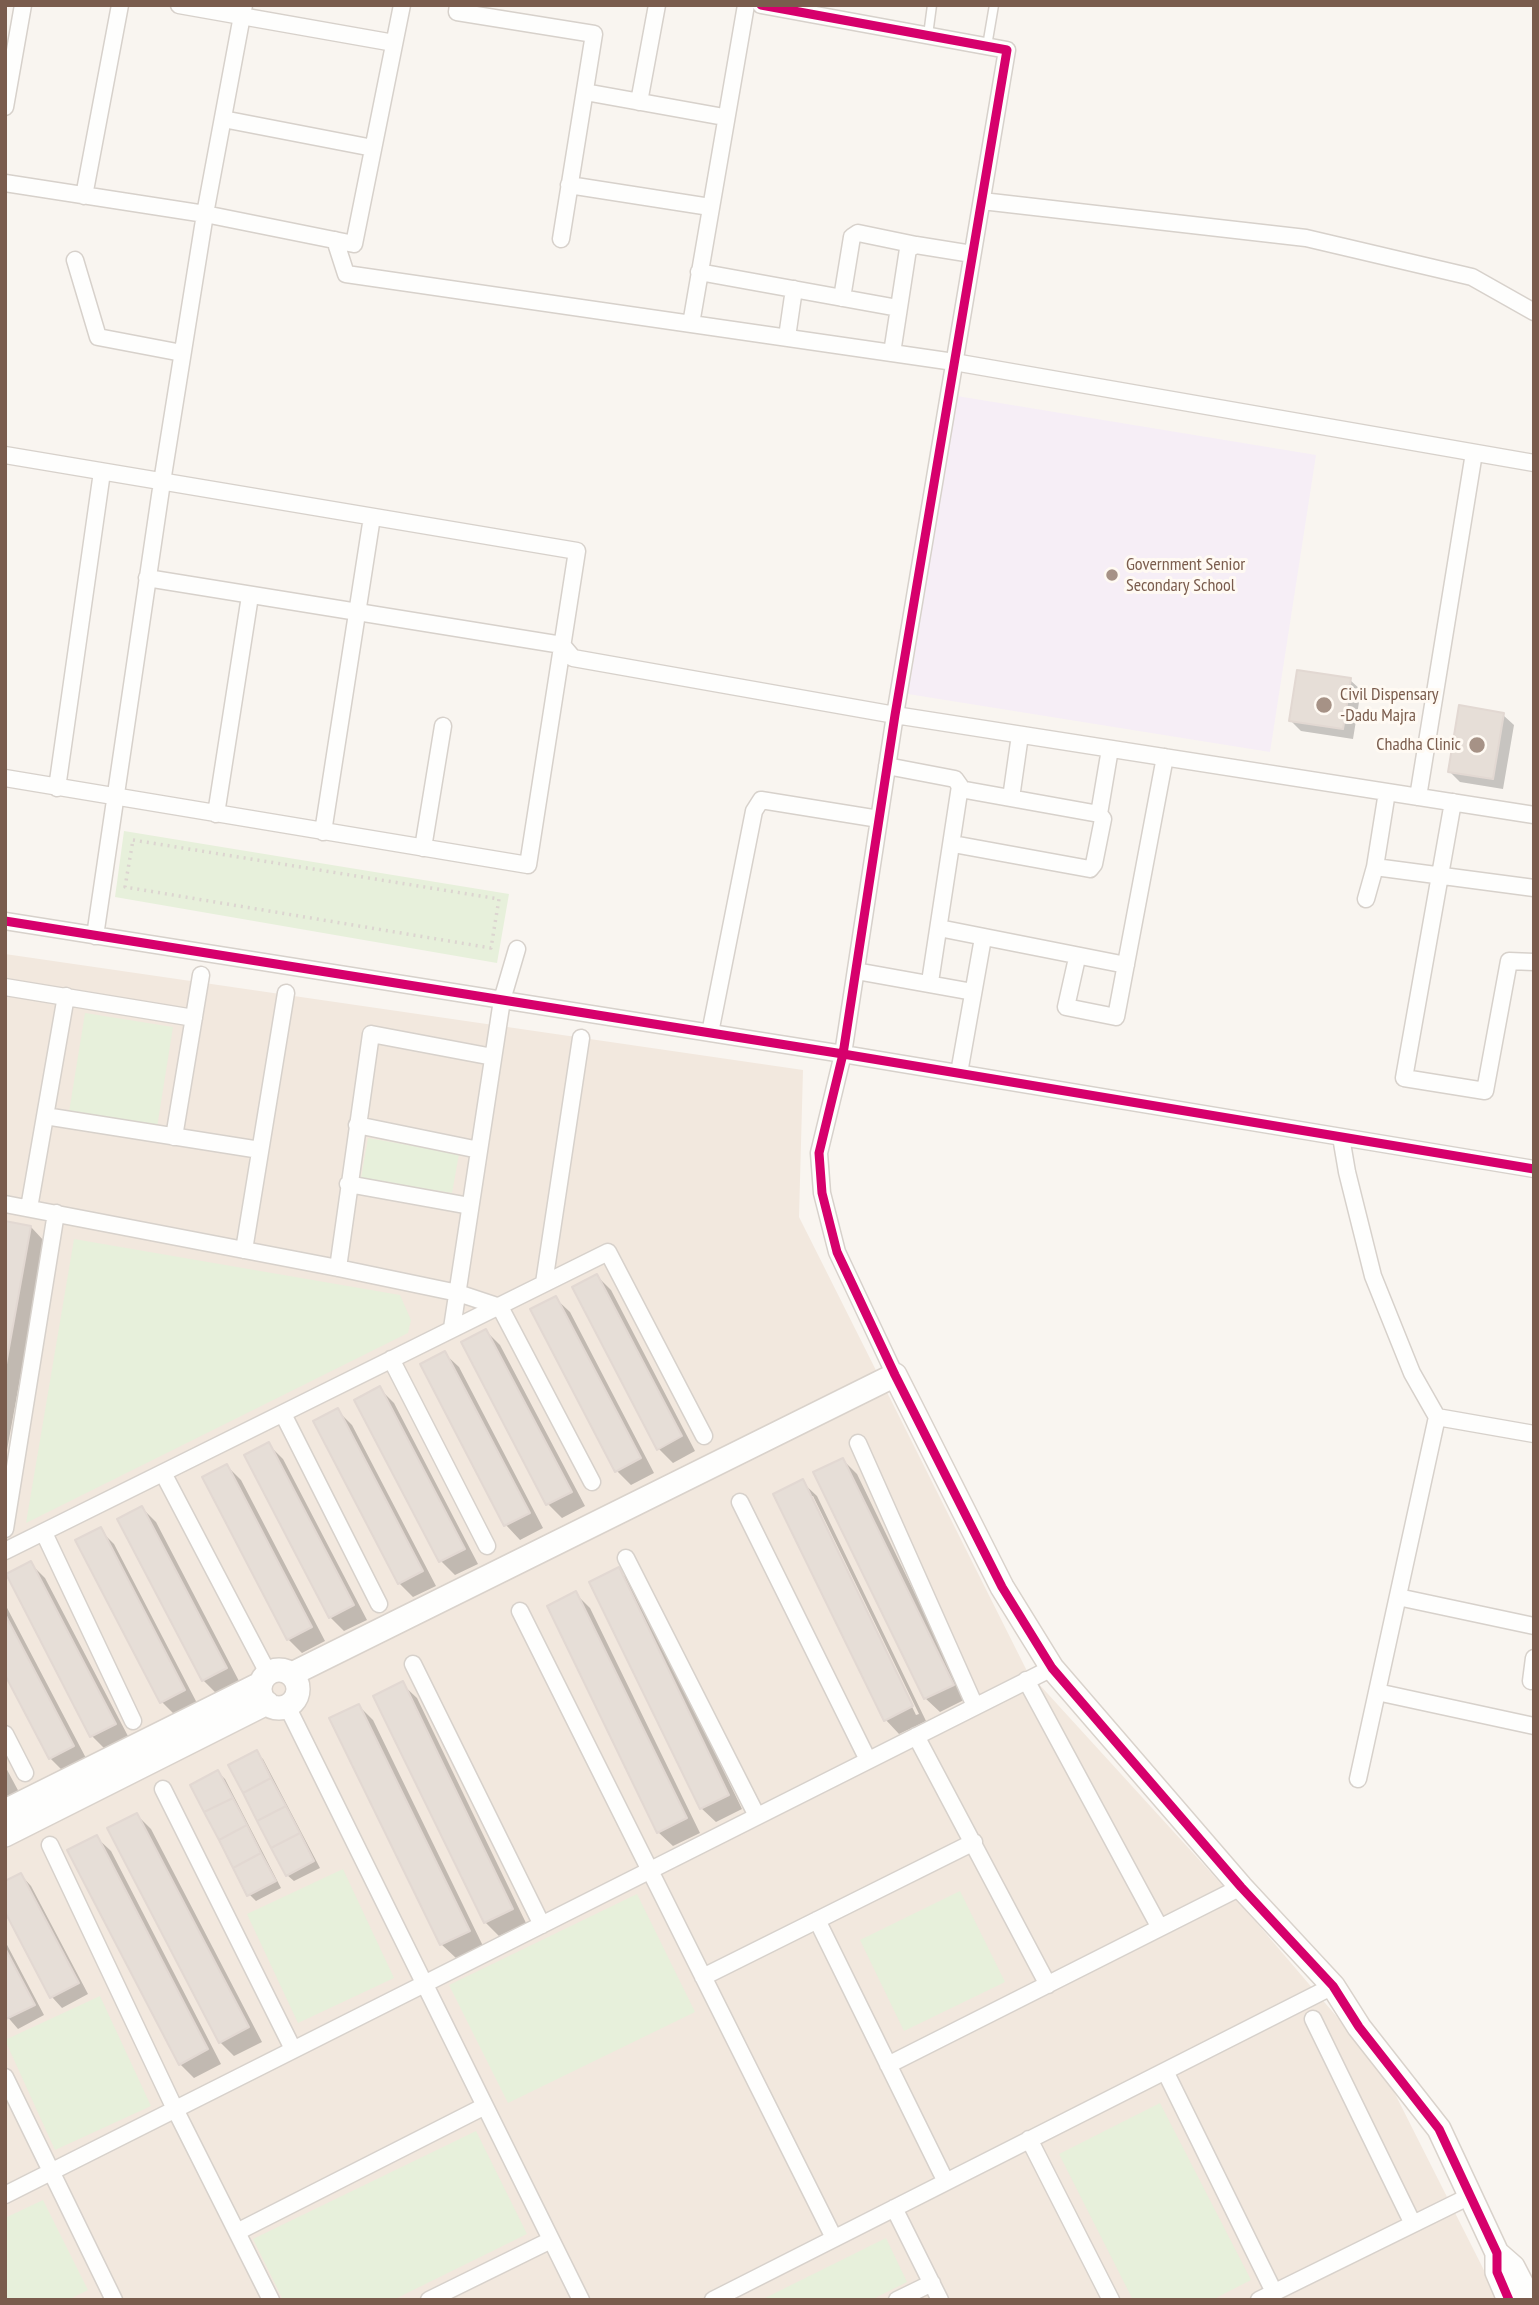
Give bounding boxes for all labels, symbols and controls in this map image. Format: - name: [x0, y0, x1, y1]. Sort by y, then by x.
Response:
- place label: Government Senior Secondary School: [1126, 554, 1245, 596]
- marker: Government Senior Secondary School: [1104, 567, 1120, 583]
- place label: Civil Dispensary -Dadu Majra: [1340, 684, 1439, 726]
- marker: Civil Dispensary -Dadu Majra: [1314, 695, 1334, 715]
- place label: Chadha Clinic: [1376, 734, 1461, 756]
- marker: Chadha Clinic: [1467, 735, 1487, 755]

